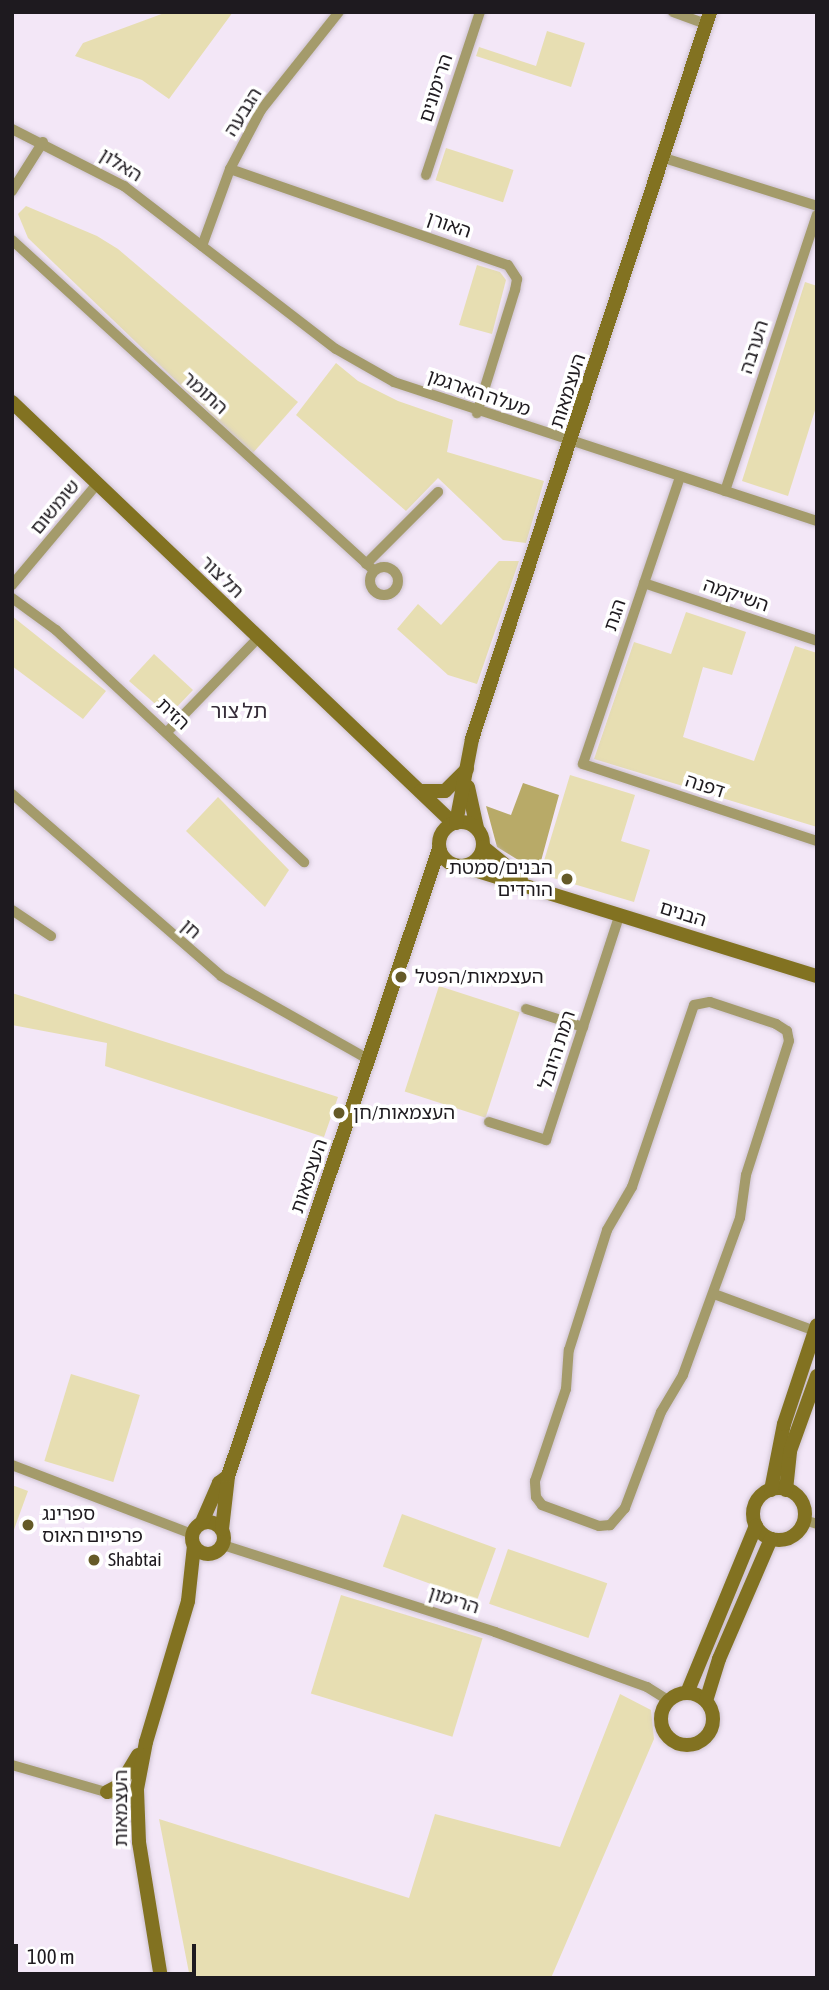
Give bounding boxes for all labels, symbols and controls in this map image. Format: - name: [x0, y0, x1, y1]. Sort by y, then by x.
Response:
- street label: הרימונים: [414, 51, 458, 125]
- street label: הגבעה: [219, 83, 267, 141]
- street label: האלון: [96, 143, 146, 187]
- street label: האורן: [424, 207, 474, 243]
- street label: הערבה: [735, 317, 773, 377]
- street label: העצמאות: [545, 351, 591, 431]
- street label: מעלה הארגמן: [424, 365, 534, 421]
- street label: התומר: [178, 367, 232, 419]
- street label: שומשום: [26, 475, 84, 539]
- street label: תל צור: [196, 551, 248, 603]
- street label: השיקמה: [700, 573, 772, 617]
- street label: הגת: [599, 596, 631, 634]
- street label: הזית: [152, 693, 194, 735]
- district label: תל צור: [211, 697, 267, 723]
- street label: דפנה: [682, 769, 728, 803]
- place label: הבנים/סמטת הורדים: [449, 857, 553, 901]
- marker: הבנים/סמטת הורדים: [559, 871, 575, 887]
- street label: הבנים: [657, 896, 709, 932]
- street label: חן: [176, 914, 206, 944]
- place label: העצמאות/הפטל: [415, 966, 544, 988]
- marker: העצמאות/הפטל: [393, 969, 409, 985]
- street label: רמת היובל: [534, 1008, 580, 1092]
- place label: העצמאות/חן: [353, 1102, 455, 1124]
- marker: העצמאות/חן: [331, 1105, 347, 1121]
- street label: העצמאות: [286, 1136, 332, 1216]
- place label: ספרינג פרפיום האוס: [42, 1503, 143, 1547]
- marker: ספרינג פרפיום האוס: [20, 1517, 36, 1533]
- place label: Shabtai: [108, 1549, 162, 1571]
- marker: Shabtai: [86, 1552, 102, 1568]
- street label: הרימון: [426, 1581, 482, 1619]
- street label: העצמאות: [110, 1769, 132, 1847]
- scale bar: [18, 1930, 200, 1974]
- text: 100 m: [27, 1944, 75, 1968]

